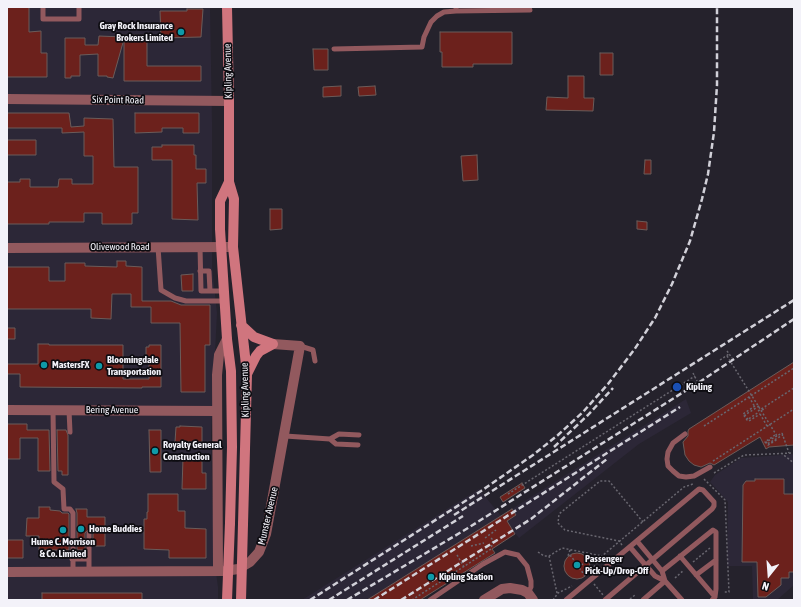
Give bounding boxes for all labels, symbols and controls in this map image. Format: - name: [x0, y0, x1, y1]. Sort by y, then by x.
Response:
- place label: Gray Rock Insurance Brokers Limited: [99, 20, 173, 44]
- marker: Gray Rock Insurance Brokers Limited: [176, 27, 186, 37]
- street label: Kipling Avenue: [222, 43, 234, 99]
- street label: Six Point Road: [92, 94, 144, 106]
- street label: Olivewood Road: [90, 241, 150, 253]
- place label: Bloomingdale Transportation: [107, 354, 161, 378]
- place label: MastersFX: [52, 359, 89, 371]
- marker: MastersFX: [39, 360, 49, 370]
- marker: Bloomingdale Transportation: [94, 361, 104, 371]
- street label: Kipling Avenue: [239, 362, 251, 418]
- marker: Kipling: [671, 381, 683, 393]
- place label: Kipling: [686, 381, 712, 393]
- street label: Bering Avenue: [86, 404, 138, 416]
- place label: Royalty General Construction: [163, 439, 222, 462]
- marker: Royalty General Construction: [150, 446, 160, 456]
- street label: Munster Avenue: [255, 486, 281, 546]
- place label: Home Buddies: [89, 523, 142, 535]
- marker: Home Buddies: [76, 524, 86, 534]
- marker: Hume C. Morrison & Co. Limited: [58, 525, 68, 535]
- place label: Hume C. Morrison & Co. Limited: [31, 536, 95, 560]
- place label: Passenger Pick-Up/Drop-Off: [585, 553, 648, 576]
- north arrow: [749, 555, 789, 595]
- marker: Passenger Pick-Up/Drop-Off: [572, 560, 582, 570]
- place label: Kipling Station: [439, 571, 493, 583]
- marker: Kipling Station: [426, 572, 436, 582]
- text: N: [761, 580, 770, 593]

